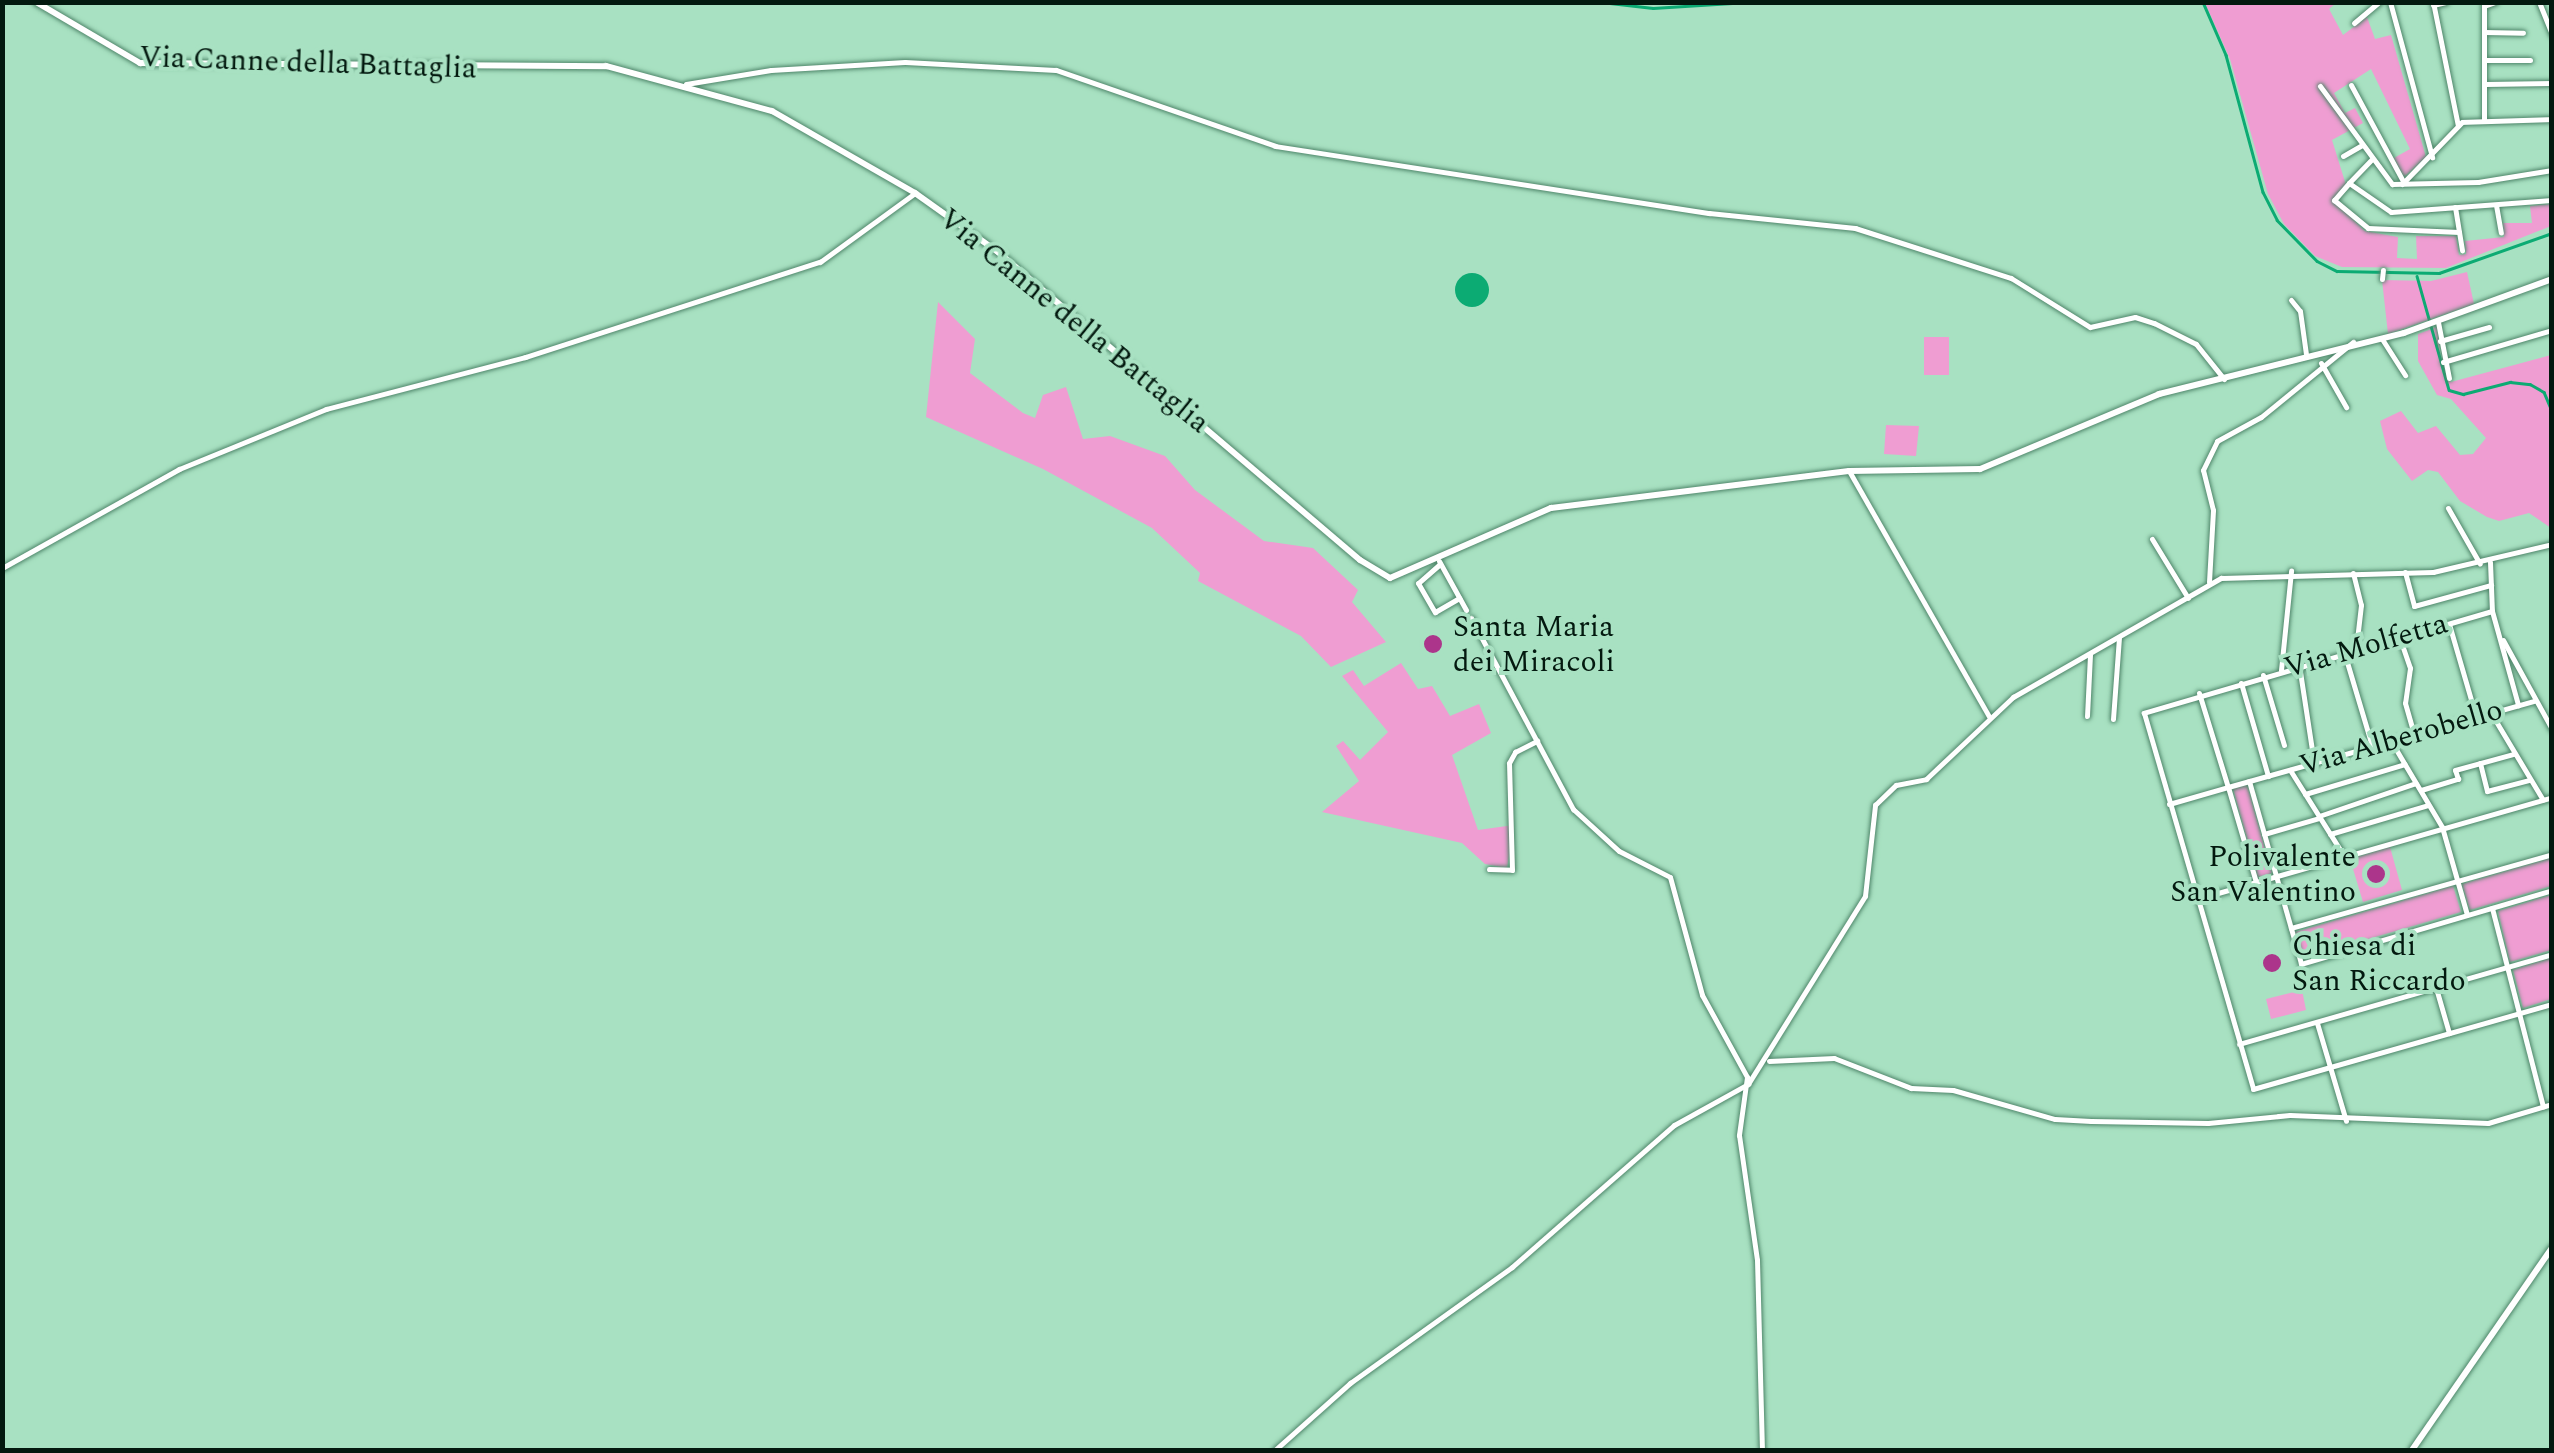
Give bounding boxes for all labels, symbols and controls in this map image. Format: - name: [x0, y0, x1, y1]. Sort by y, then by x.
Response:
- street label: Via Canne della Battaglia: [139, 39, 477, 87]
- street label: Via Canne della Battaglia: [932, 201, 1216, 441]
- street label: Via Molfetta: [2280, 606, 2452, 686]
- place label: Santa Maria dei Miracoli: [1453, 609, 1615, 680]
- marker: Santa Maria dei Miracoli: [1422, 633, 1444, 655]
- street label: Via Alberobello: [2295, 692, 2507, 784]
- place label: Polivalente San Valentino: [2170, 839, 2356, 910]
- marker: Polivalente San Valentino: [2365, 863, 2387, 885]
- place label: Chiesa di San Riccardo: [2292, 928, 2466, 998]
- marker: Chiesa di San Riccardo: [2261, 952, 2283, 974]

